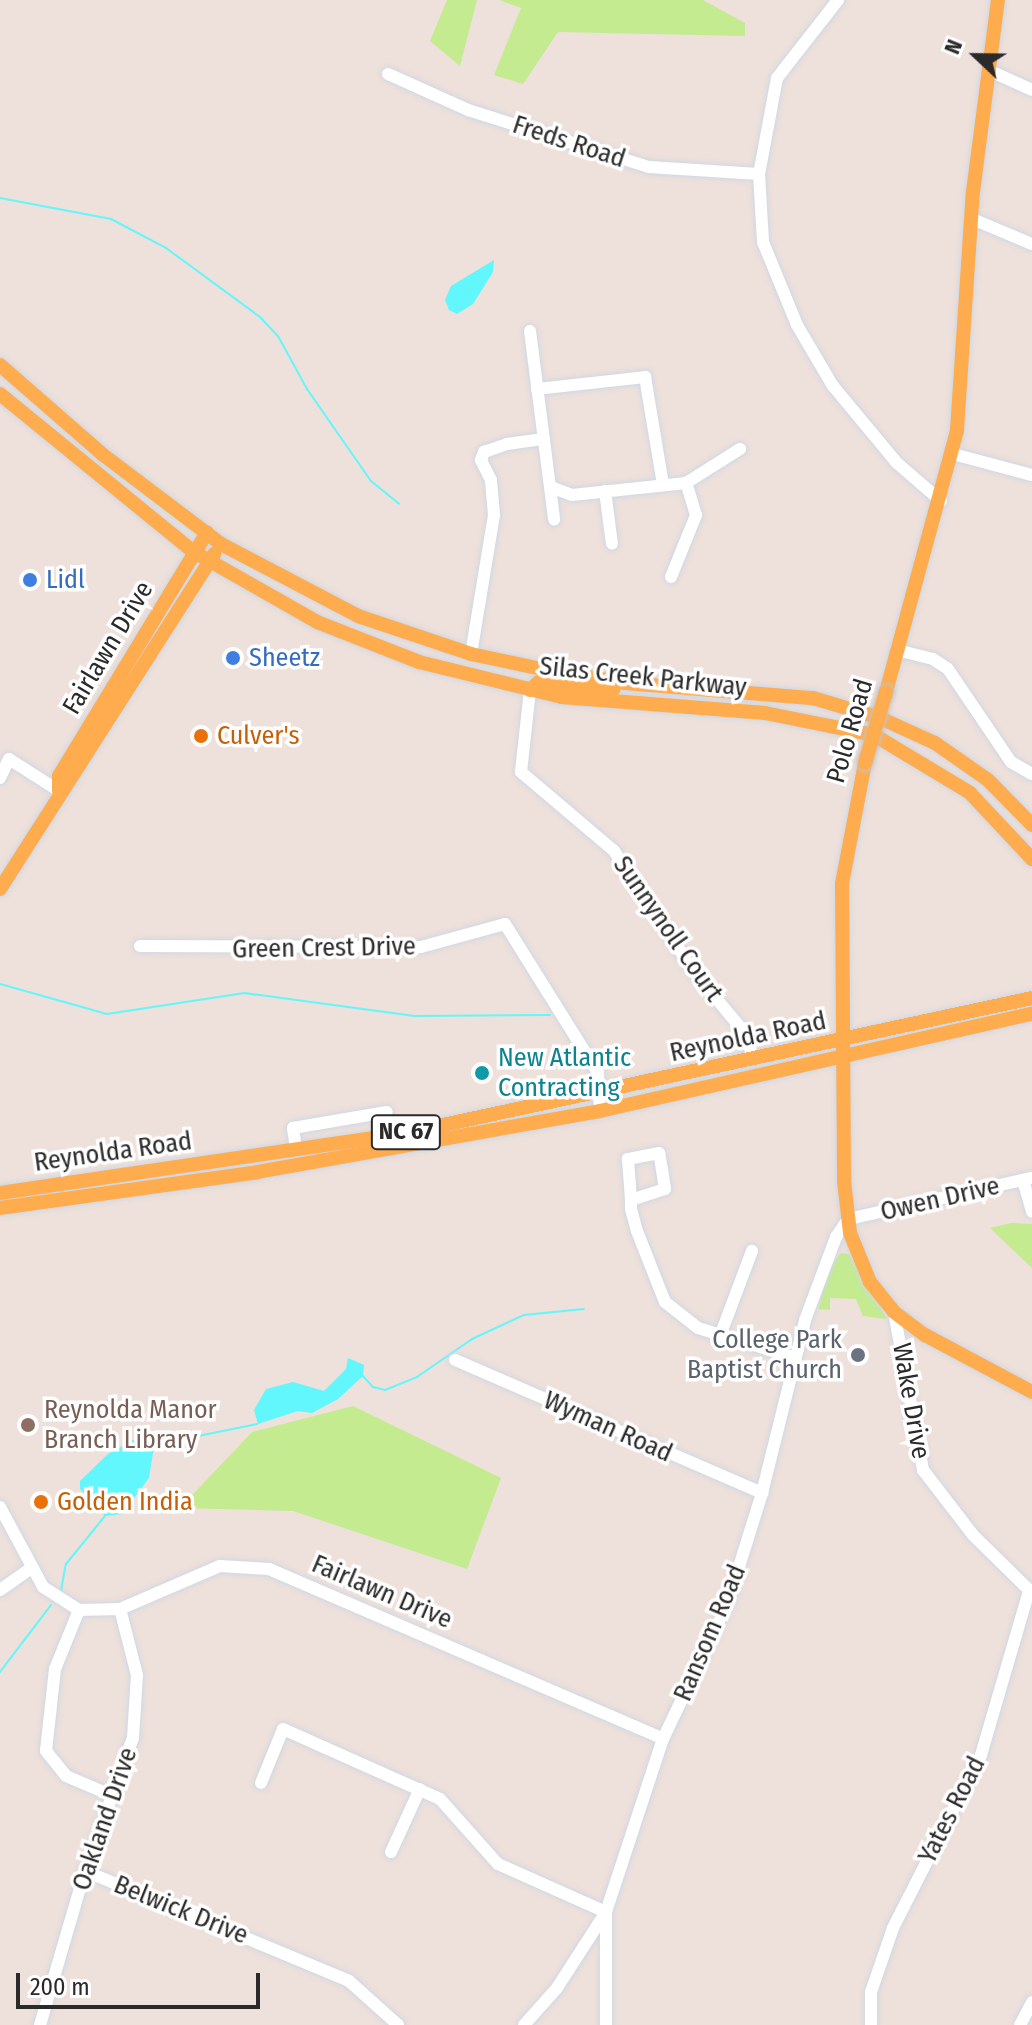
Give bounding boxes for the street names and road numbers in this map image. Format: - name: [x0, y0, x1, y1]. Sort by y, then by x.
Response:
- street label: Freds Road: [509, 109, 629, 175]
- street label: Fairlawn Drive: [56, 576, 160, 720]
- street label: Silas Creek Parkway: [538, 651, 748, 703]
- street label: Polo Road: [820, 675, 880, 787]
- street label: Sunnynoll Court: [606, 850, 730, 1008]
- street label: Green Crest Drive: [232, 931, 416, 965]
- street label: Reynolda Road: [667, 1005, 829, 1069]
- road number: NC 67: [370, 1112, 442, 1152]
- street label: Reynolda Road: [32, 1125, 194, 1179]
- street label: Owen Drive: [878, 1170, 1002, 1228]
- street label: Wake Drive: [885, 1341, 937, 1461]
- street label: Wyman Road: [539, 1385, 677, 1469]
- street label: Fairlawn Drive: [307, 1548, 457, 1636]
- street label: Ransom Road: [667, 1560, 753, 1706]
- street label: Oakland Drive: [66, 1743, 144, 1895]
- street label: Yates Road: [912, 1751, 992, 1869]
- street label: Belwick Drive: [109, 1869, 253, 1951]

